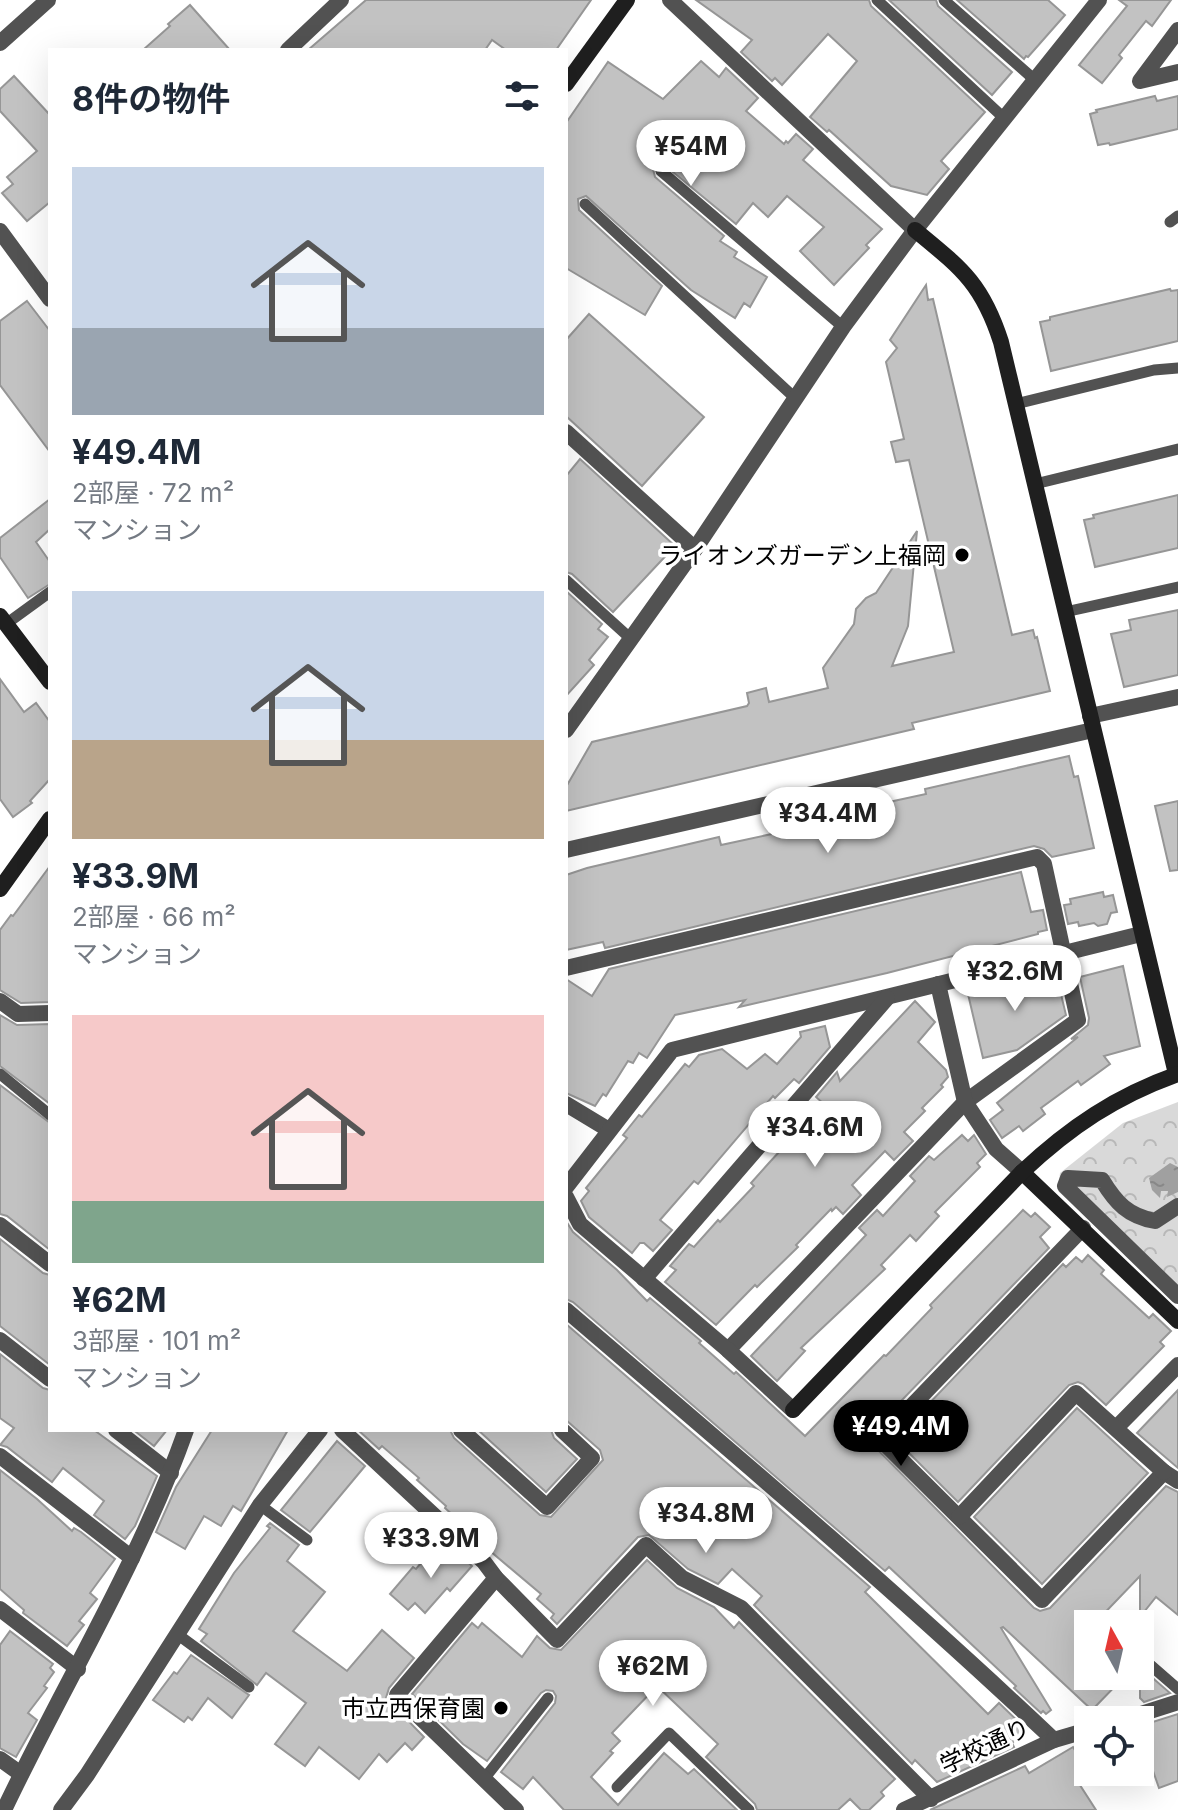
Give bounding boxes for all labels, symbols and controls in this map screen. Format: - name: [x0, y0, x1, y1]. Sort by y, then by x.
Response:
- icon: filters: [500, 74, 544, 118]
- text: 8件の物件: [72, 78, 230, 119]
- pin: ¥54M: [644, 120, 738, 188]
- text: ¥54M: [654, 130, 728, 161]
- icon: home: [236, 219, 380, 363]
- text: ¥49.4M: [72, 431, 202, 472]
- text: 2部屋 · 72 m²: [72, 477, 234, 508]
- text: マンション: [72, 514, 202, 545]
- place label: ライオンズガーデン上福岡: [658, 541, 946, 570]
- marker: ライオンズガーデン上福岡: [953, 546, 971, 564]
- icon: home: [236, 643, 380, 787]
- pin: ¥34.4M: [763, 787, 893, 855]
- text: ¥34.4M: [779, 797, 877, 828]
- text: ¥33.9M: [72, 855, 199, 896]
- text: 2部屋 · 66 m²: [72, 901, 236, 932]
- text: マンション: [72, 938, 202, 969]
- pin: ¥32.6M: [950, 945, 1080, 1013]
- text: ¥32.6M: [966, 955, 1064, 986]
- icon: home: [236, 1067, 380, 1211]
- pin: ¥34.6M: [750, 1101, 880, 1169]
- text: ¥34.6M: [766, 1111, 864, 1142]
- text: ¥62M: [72, 1279, 167, 1320]
- text: 3部屋 · 101 m²: [72, 1325, 241, 1356]
- text: マンション: [72, 1362, 202, 1393]
- pin: ¥49.4M: [836, 1400, 966, 1468]
- text: ¥49.4M: [851, 1410, 951, 1441]
- pin: ¥34.8M: [641, 1487, 771, 1555]
- text: ¥34.8M: [657, 1497, 755, 1528]
- pin: ¥33.9M: [366, 1512, 496, 1580]
- text: ¥33.9M: [382, 1522, 480, 1553]
- north arrow: [1074, 1610, 1154, 1690]
- map controls: [1074, 1610, 1154, 1786]
- pin: ¥62M: [606, 1640, 700, 1708]
- text: ¥62M: [617, 1650, 689, 1681]
- place label: 市立西保育園: [341, 1694, 485, 1723]
- marker: 市立西保育園: [492, 1699, 510, 1717]
- button: locate: [1074, 1706, 1154, 1786]
- street label: 学校通り: [935, 1713, 1035, 1779]

